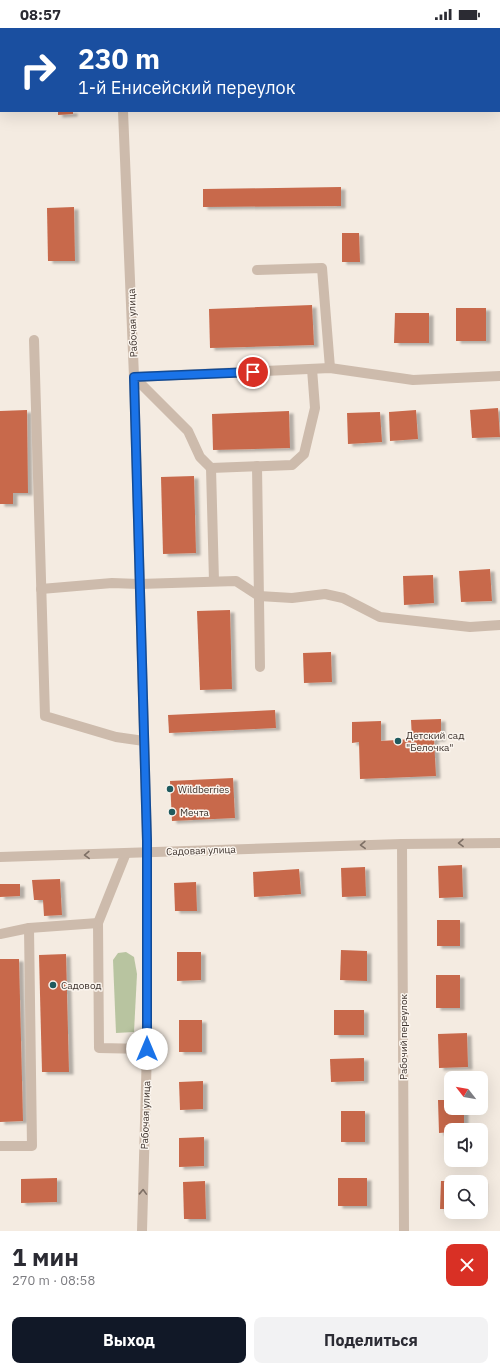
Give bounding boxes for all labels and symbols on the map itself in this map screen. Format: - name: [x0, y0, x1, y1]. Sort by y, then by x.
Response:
- street label: Рабочая улица: [125, 288, 140, 358]
- pin: [236, 355, 270, 389]
- place label: Детский сад "Белочка": [406, 729, 464, 754]
- marker: Детский сад "Белочка": [393, 736, 403, 746]
- place label: Wildberries: [178, 783, 230, 796]
- marker: Wildberries: [165, 784, 175, 794]
- place label: Мечта: [180, 806, 210, 819]
- marker: Мечта: [167, 807, 177, 817]
- one-way arrow: [458, 839, 464, 847]
- one-way arrow: [360, 841, 366, 849]
- street label: Садовая улица: [166, 843, 237, 858]
- one-way arrow: [84, 851, 90, 859]
- place label: Садовод: [61, 979, 102, 992]
- marker: Садовод: [48, 980, 58, 990]
- street label: Рабочий переулок: [397, 993, 410, 1080]
- position arrow: [126, 1028, 168, 1070]
- north arrow: [444, 1071, 488, 1115]
- street label: Рабочая улица: [138, 1080, 153, 1150]
- one-way arrow: [138, 1189, 147, 1195]

